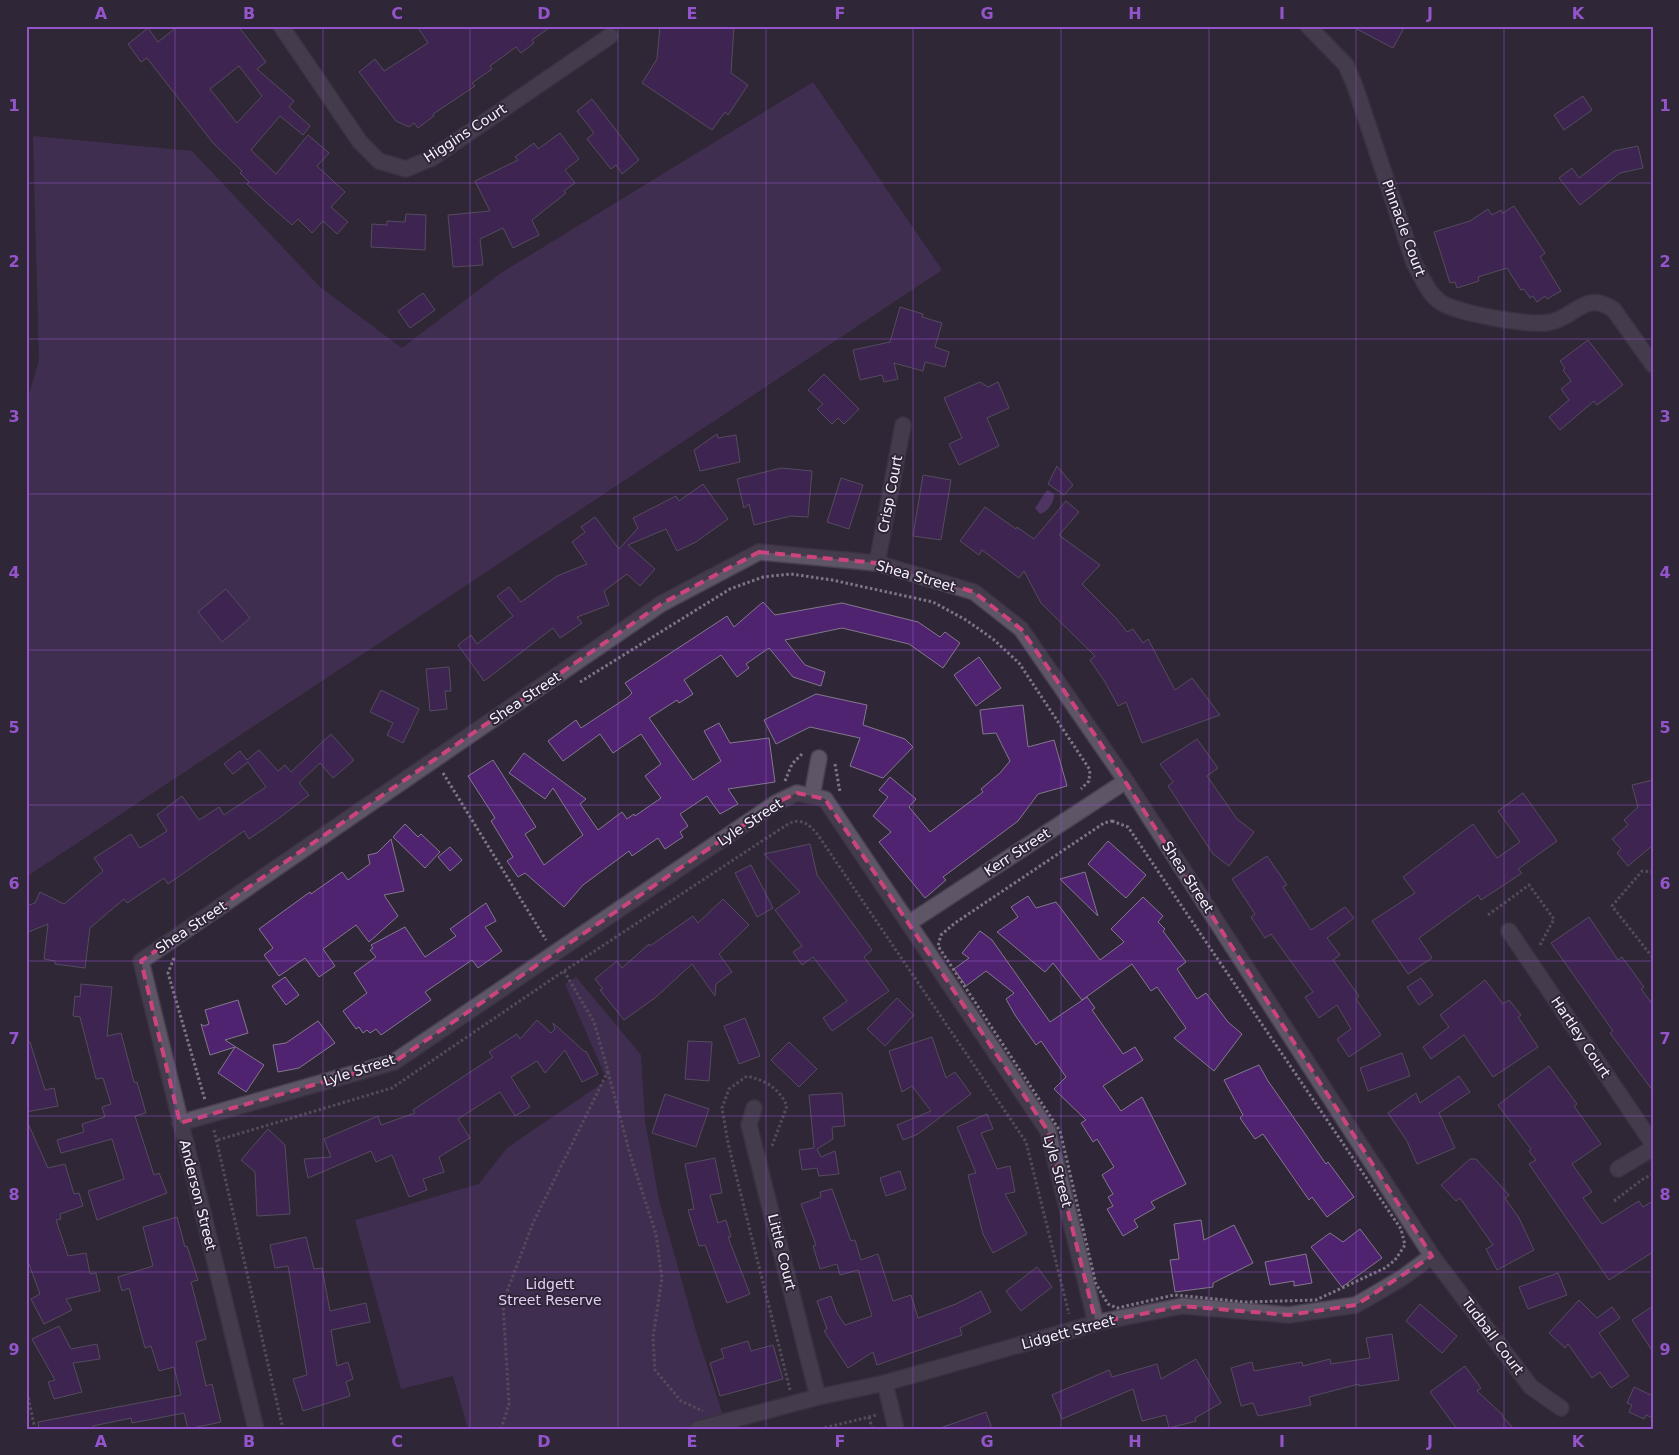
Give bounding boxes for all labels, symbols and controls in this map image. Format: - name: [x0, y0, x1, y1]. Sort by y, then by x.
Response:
- text: A: [95, 4, 108, 23]
- text: B: [243, 4, 255, 23]
- text: C: [391, 4, 403, 23]
- text: D: [537, 4, 551, 23]
- text: E: [687, 4, 697, 23]
- text: F: [835, 4, 845, 23]
- text: G: [980, 4, 994, 23]
- text: H: [1128, 4, 1142, 23]
- text: I: [1279, 4, 1285, 23]
- text: J: [1426, 4, 1433, 23]
- text: K: [1572, 4, 1585, 23]
- text: 1: [8, 96, 20, 115]
- text: 1: [1659, 96, 1671, 115]
- street label: Higgins Court: [421, 100, 510, 166]
- street label: Pinnacle Court: [1379, 178, 1429, 279]
- text: 2: [8, 252, 20, 271]
- text: 2: [1659, 252, 1671, 271]
- text: 3: [8, 407, 20, 426]
- text: 3: [1659, 407, 1671, 426]
- street label: Crisp Court: [875, 453, 905, 534]
- street label: Shea Street: [874, 557, 958, 595]
- text: 4: [8, 563, 20, 582]
- text: 4: [1659, 563, 1671, 582]
- street label: Shea Street: [487, 668, 564, 728]
- text: 5: [8, 718, 20, 737]
- text: 5: [1659, 718, 1671, 737]
- street label: Lyle Street: [714, 795, 786, 849]
- street label: Kerr Street: [981, 824, 1053, 879]
- street label: Shea Street: [1159, 838, 1217, 916]
- text: 6: [8, 874, 20, 893]
- text: 6: [1659, 874, 1671, 893]
- street label: Shea Street: [153, 897, 230, 957]
- street label: Hartley Court: [1548, 994, 1614, 1081]
- text: 7: [8, 1029, 20, 1048]
- text: 7: [1659, 1029, 1671, 1048]
- street label: Lyle Street: [321, 1051, 397, 1089]
- street label: Lyle Street: [1041, 1133, 1075, 1209]
- street label: Anderson Street: [177, 1138, 220, 1252]
- text: 8: [8, 1185, 20, 1204]
- text: 8: [1659, 1185, 1671, 1204]
- street label: Little Court: [765, 1212, 799, 1292]
- park label: Lidgett Street Reserve: [498, 1276, 602, 1308]
- street label: Tudball Court: [1458, 1294, 1527, 1378]
- street label: Lidgett Street: [1020, 1312, 1117, 1352]
- text: 9: [8, 1340, 20, 1359]
- text: 9: [1659, 1340, 1671, 1359]
- text: A: [95, 1432, 108, 1451]
- text: B: [243, 1432, 255, 1451]
- text: C: [391, 1432, 403, 1451]
- text: D: [537, 1432, 551, 1451]
- text: E: [687, 1432, 697, 1451]
- text: F: [835, 1432, 845, 1451]
- text: G: [980, 1432, 994, 1451]
- text: H: [1128, 1432, 1142, 1451]
- text: I: [1279, 1432, 1285, 1451]
- text: J: [1426, 1432, 1433, 1451]
- text: K: [1572, 1432, 1585, 1451]

